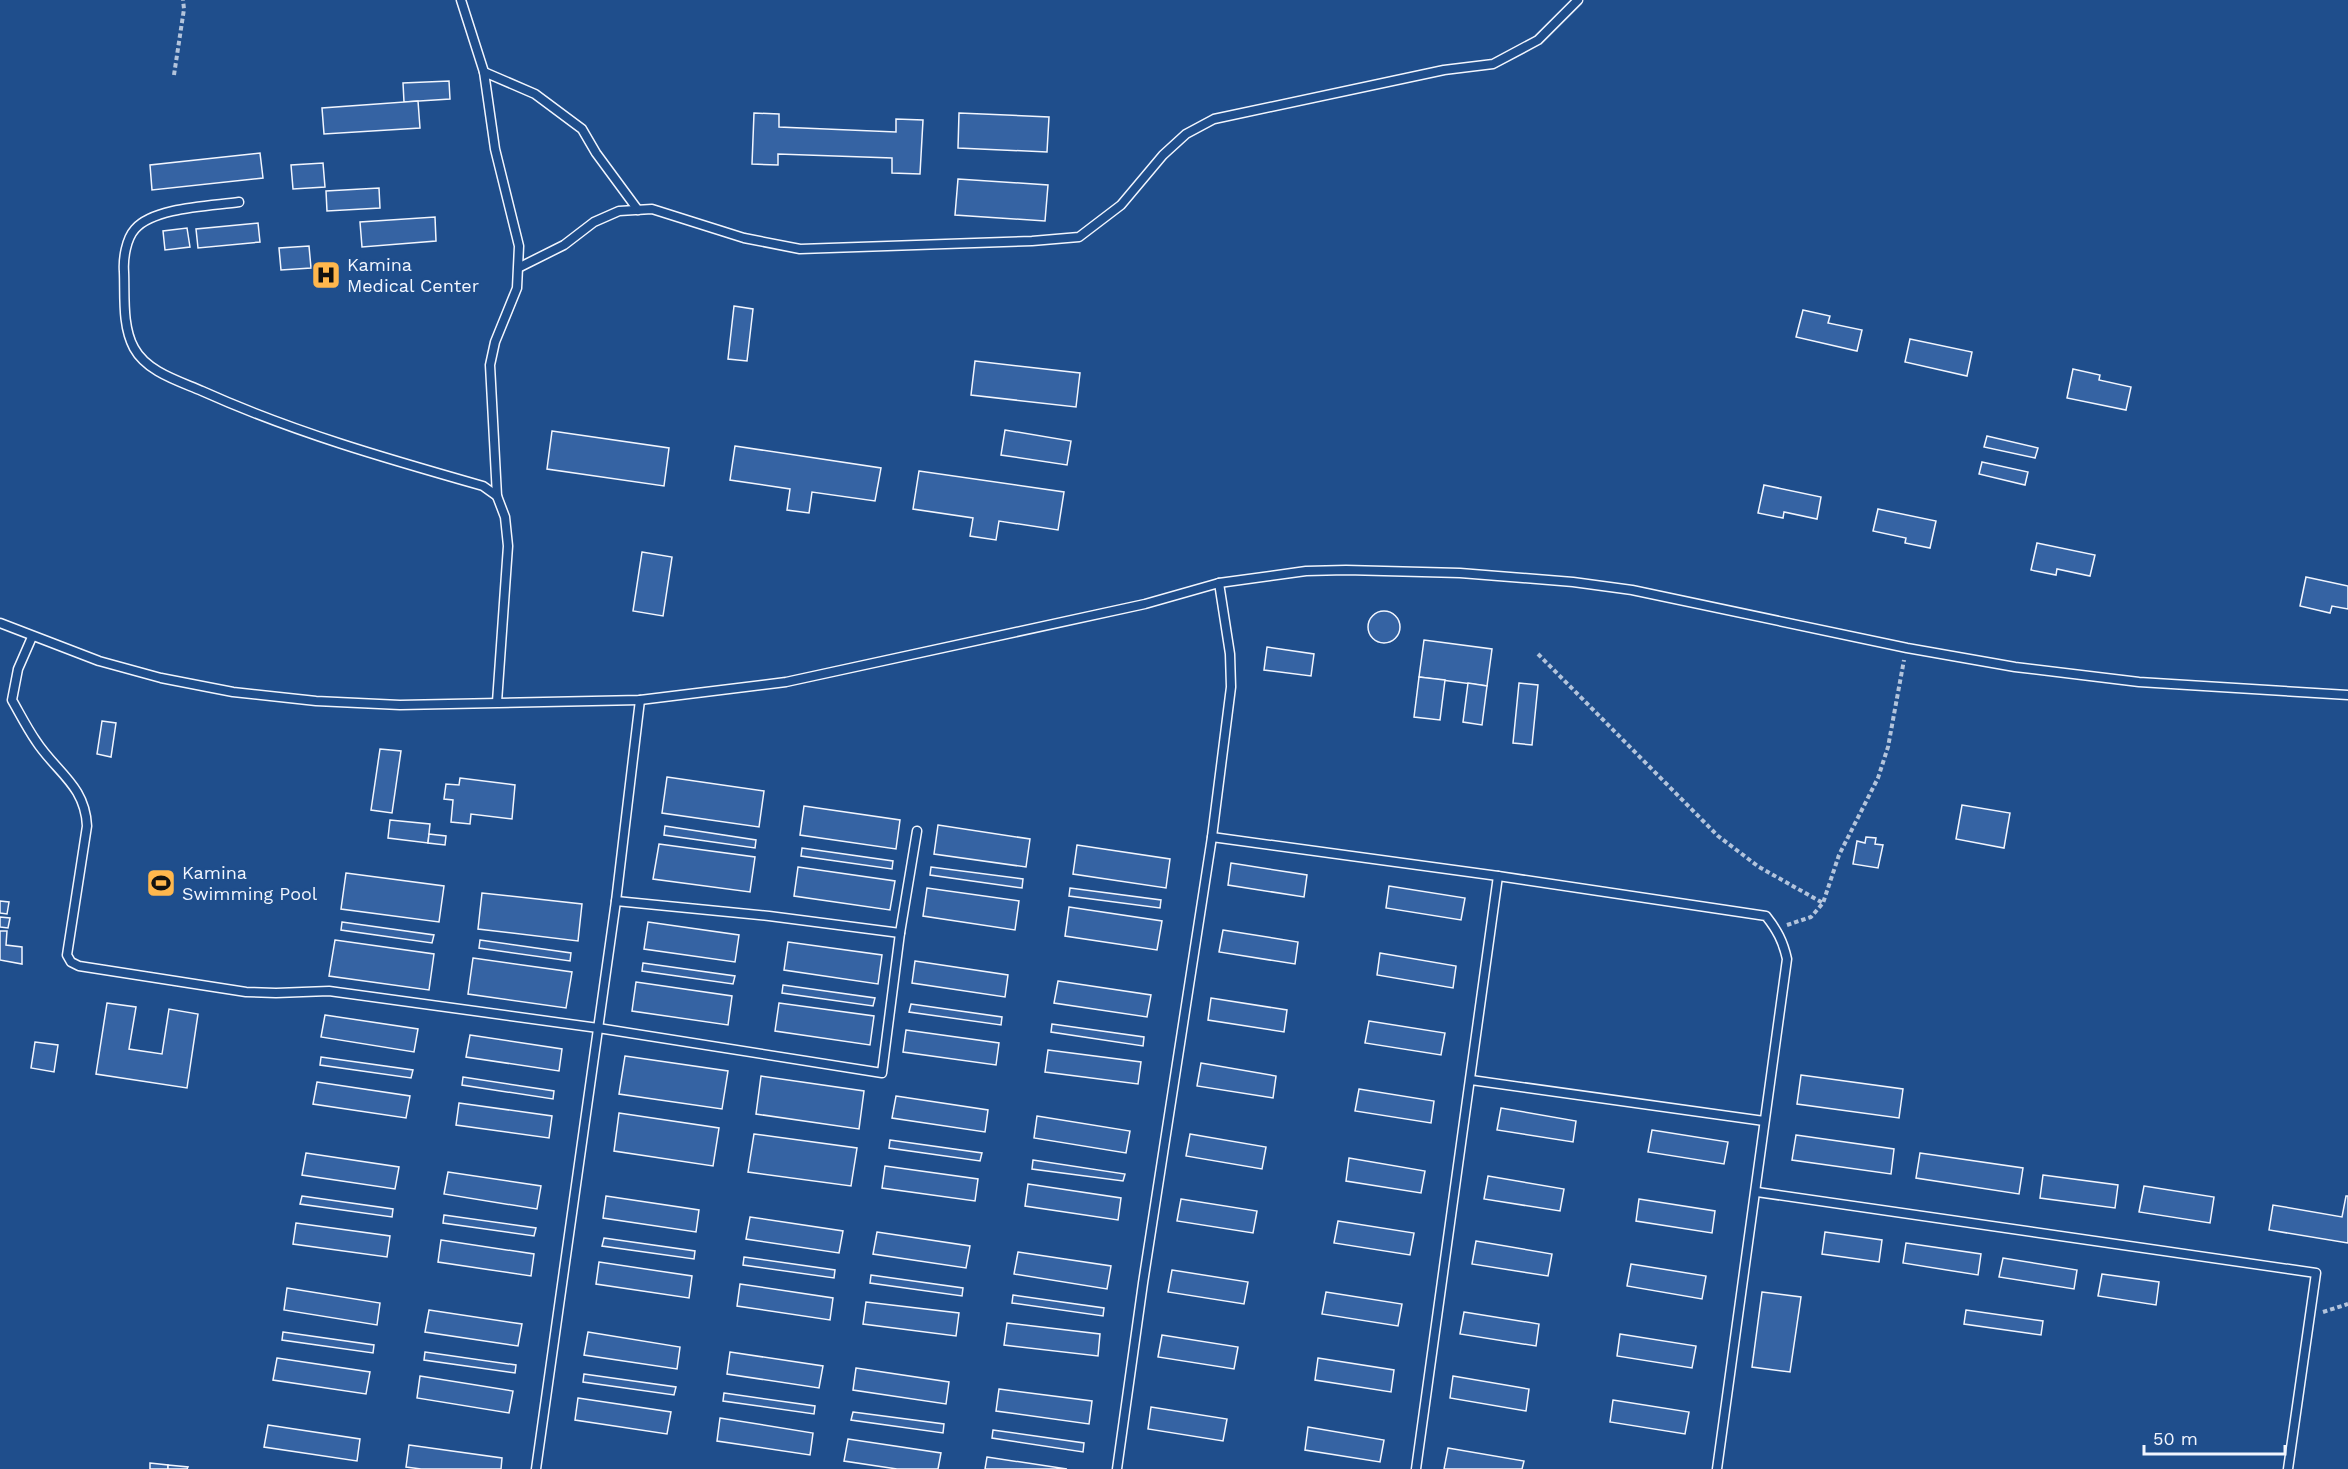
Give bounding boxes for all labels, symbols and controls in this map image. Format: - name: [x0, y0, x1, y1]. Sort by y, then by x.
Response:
- place label: Kamina Medical Center: [347, 254, 479, 296]
- hospital icon: Kamina Medical Center: [310, 259, 342, 291]
- place label: Kamina Swimming Pool: [182, 862, 318, 904]
- sports icon: Kamina Swimming Pool: [145, 867, 177, 899]
- scale bar: [2144, 1418, 2285, 1456]
- text: 50 m: [2153, 1428, 2198, 1449]

